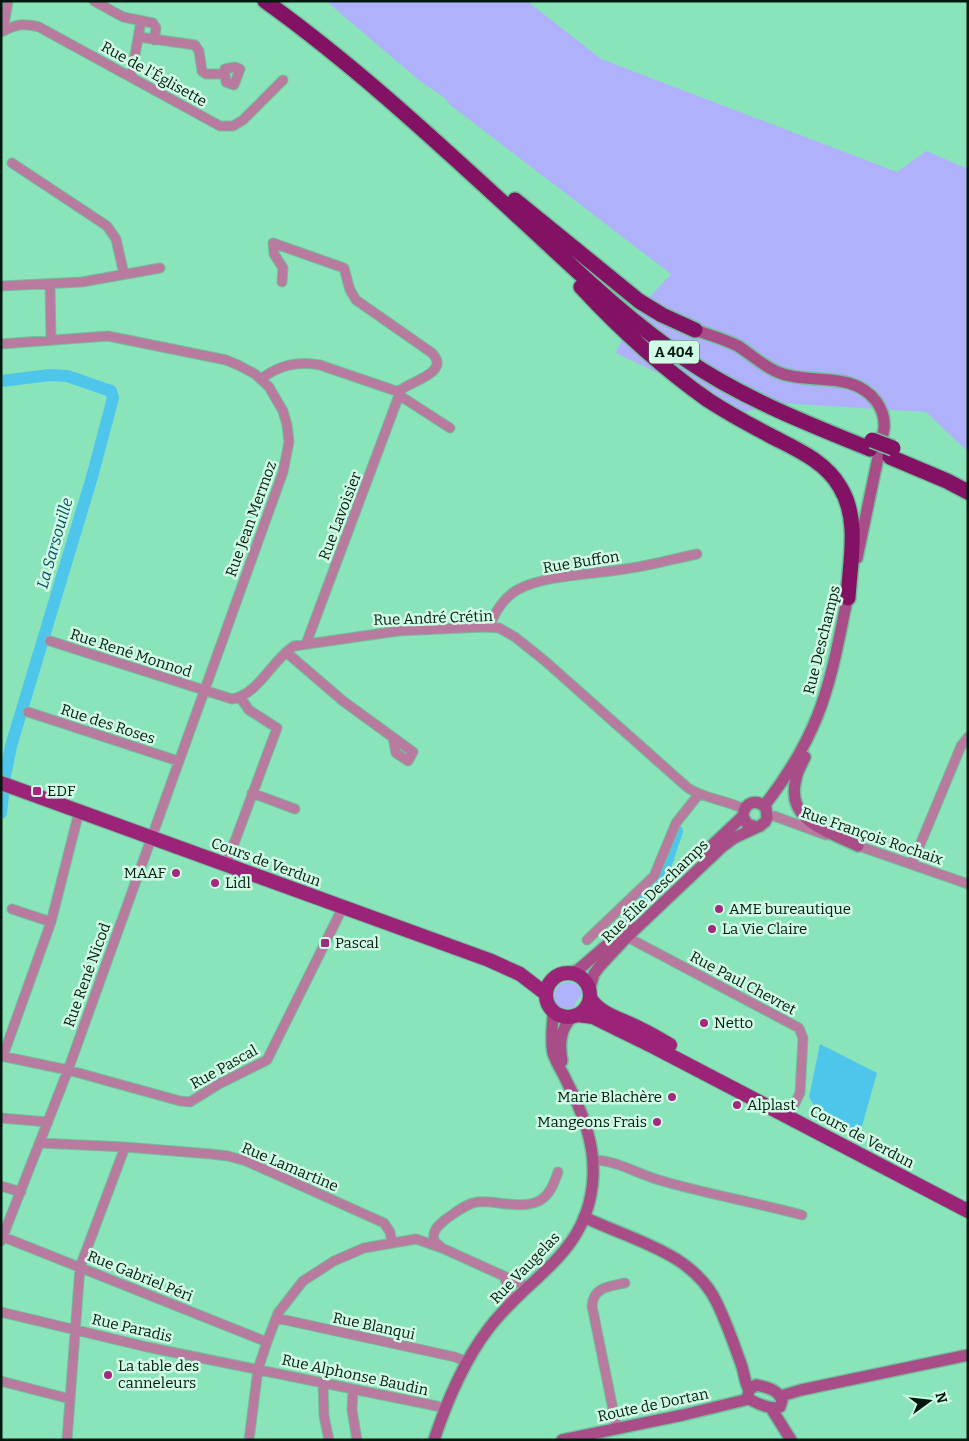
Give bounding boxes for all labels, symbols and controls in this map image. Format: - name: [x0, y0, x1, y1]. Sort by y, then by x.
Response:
- street label: Rue de l'Églisette: [98, 38, 210, 110]
- road number: A 404: [649, 341, 699, 364]
- street label: Rue Jean Mermoz: [222, 459, 280, 579]
- street label: Rue Lavoisier: [315, 469, 365, 563]
- water label: La Sarsouille: [33, 496, 76, 591]
- street label: Rue Buffon: [542, 547, 621, 577]
- street label: Rue Deschamps: [800, 584, 844, 696]
- street label: Rue André Crétin: [373, 607, 494, 629]
- street label: Rue René Monnod: [68, 625, 194, 681]
- street label: Rue des Roses: [59, 700, 157, 748]
- place label: EDF: [47, 782, 76, 800]
- marker: EDF: [31, 785, 43, 797]
- street label: Rue François Rochaix: [799, 803, 946, 869]
- street label: Cours de Verdun: [209, 834, 324, 890]
- street label: Rue Élie Deschamps: [598, 836, 712, 946]
- place label: MAAF: [124, 864, 167, 882]
- marker: MAAF: [170, 867, 182, 879]
- place label: Lidl: [225, 874, 251, 892]
- marker: Lidl: [209, 877, 221, 889]
- place label: AME bureautique: [729, 900, 851, 918]
- marker: AME bureautique: [713, 903, 725, 915]
- street label: Rue René Nicod: [60, 920, 114, 1030]
- place label: La Vie Claire: [722, 920, 807, 938]
- marker: La Vie Claire: [706, 923, 718, 935]
- place label: Pascal: [335, 934, 379, 952]
- marker: Pascal: [319, 937, 331, 949]
- street label: Rue Paul Chevret: [687, 947, 800, 1019]
- place label: Netto: [714, 1014, 753, 1032]
- marker: Netto: [698, 1017, 710, 1029]
- street label: Rue Pascal: [187, 1041, 261, 1093]
- place label: Marie Blachère: [557, 1088, 662, 1106]
- marker: Marie Blachère: [666, 1091, 678, 1103]
- place label: Alplast: [747, 1096, 796, 1114]
- marker: Alplast: [731, 1099, 743, 1111]
- street label: Cours de Verdun: [807, 1102, 918, 1172]
- place label: Mangeons Frais: [537, 1113, 647, 1131]
- marker: Mangeons Frais: [651, 1116, 663, 1128]
- street label: Rue Lamartine: [239, 1139, 341, 1195]
- street label: Rue Vaugelas: [486, 1228, 564, 1308]
- street label: Rue Gabriel Péri: [85, 1247, 196, 1306]
- street label: Rue Blanqui: [331, 1308, 417, 1344]
- street label: Rue Paradis: [90, 1310, 174, 1346]
- street label: Rue Alphonse Baudin: [280, 1351, 430, 1399]
- place label: La table des canneleurs: [118, 1357, 199, 1392]
- marker: La table des canneleurs: [102, 1369, 114, 1381]
- north arrow: [904, 1376, 954, 1426]
- street label: Route de Dortan: [596, 1384, 711, 1426]
- text: N: [931, 1390, 951, 1405]

